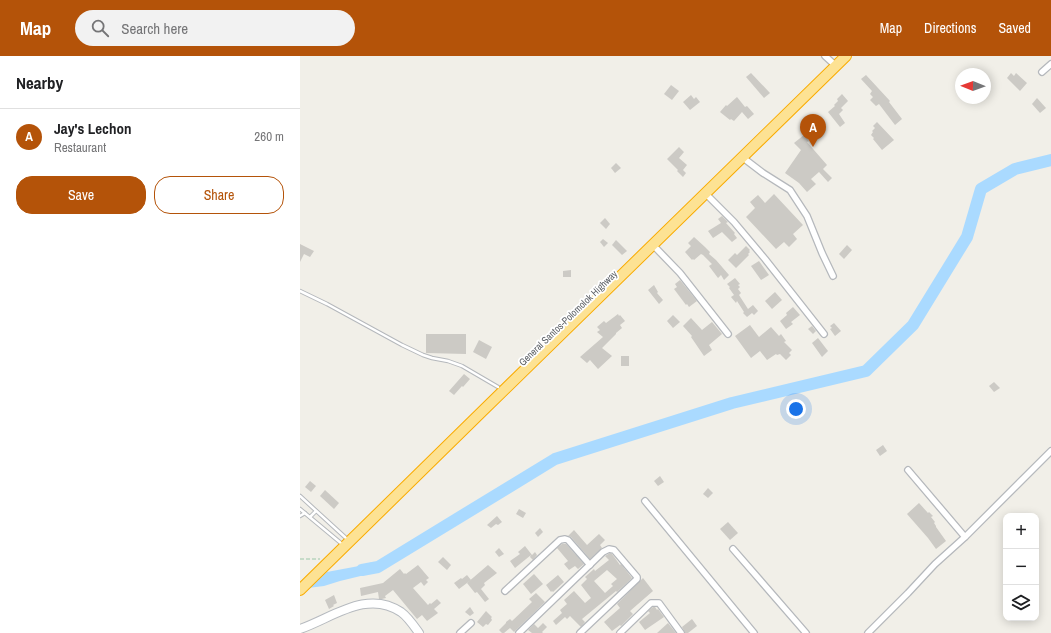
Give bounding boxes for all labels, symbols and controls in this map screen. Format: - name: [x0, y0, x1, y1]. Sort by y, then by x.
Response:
- search box: [75, 10, 355, 46]
- text: Map: [20, 15, 51, 41]
- icon: search: [89, 17, 111, 39]
- text: Search here: [121, 18, 188, 39]
- text: Map: [880, 19, 902, 37]
- text: Directions: [924, 19, 976, 37]
- text: Saved: [998, 19, 1031, 37]
- north arrow: [955, 68, 991, 104]
- text: Nearby: [16, 71, 63, 94]
- pin: A: [800, 114, 826, 147]
- text: Jay's Lechon: [54, 118, 131, 139]
- text: A: [25, 128, 33, 145]
- text: 260 m: [254, 128, 284, 145]
- text: Restaurant: [54, 139, 106, 156]
- button: Save: [16, 176, 146, 214]
- button: Share: [154, 176, 284, 214]
- street label: General Santos-Polomolok Highway: [516, 267, 621, 369]
- your location: [786, 399, 806, 419]
- map controls: [1003, 513, 1039, 621]
- button: +: [1003, 513, 1039, 549]
- button: −: [1003, 549, 1039, 585]
- button: layers: [1003, 585, 1039, 621]

